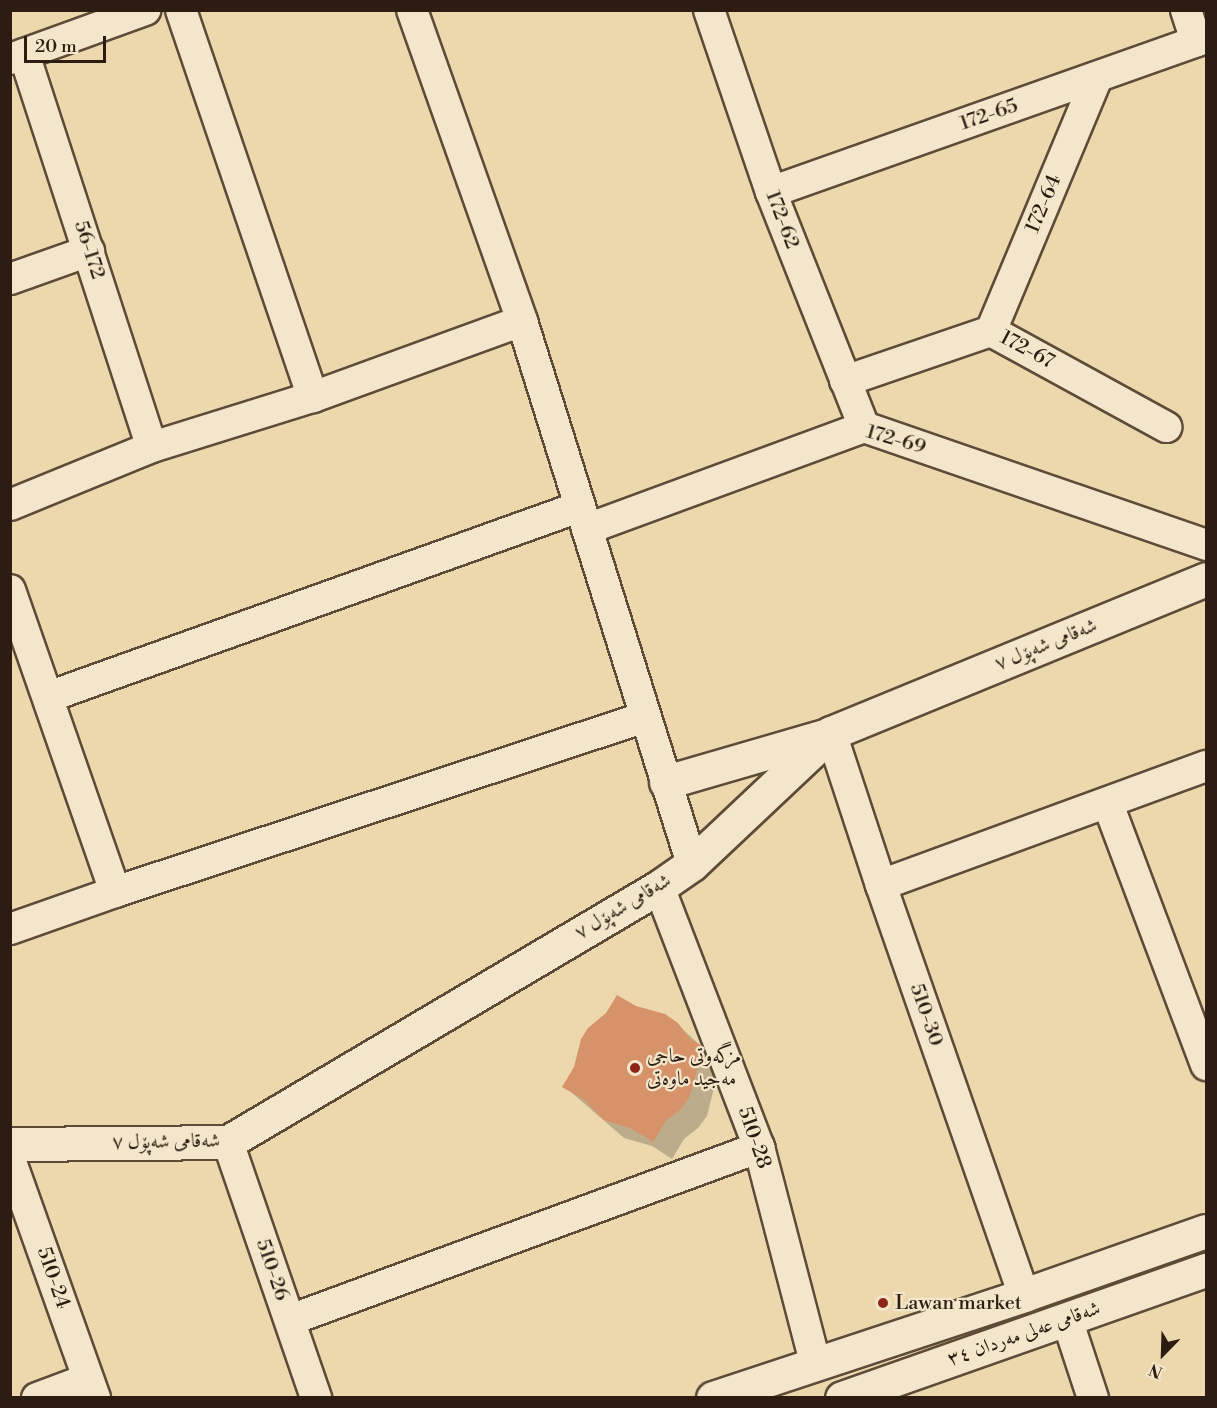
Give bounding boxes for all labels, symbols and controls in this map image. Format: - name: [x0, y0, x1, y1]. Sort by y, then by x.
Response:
- scale bar: [27, 24, 110, 62]
- text: 20 m: [35, 35, 77, 58]
- street label: 172-65: [957, 94, 1021, 136]
- street label: 172-64: [1021, 171, 1067, 237]
- street label: 172-62: [760, 188, 804, 252]
- street label: 56-172: [68, 218, 110, 282]
- street label: 172-67: [996, 326, 1058, 374]
- street label: 172-69: [863, 420, 929, 460]
- street label: شەقامی شەپۆل ٧: [991, 614, 1101, 676]
- street label: شەقامی شەپۆل ٧: [570, 869, 676, 945]
- street label: 510-30: [904, 981, 948, 1049]
- place label: مزگەوتی حاجی مەجید ماوەتی: [647, 1044, 741, 1091]
- marker: مزگەوتی حاجی مەجید ماوەتی: [628, 1061, 642, 1075]
- street label: 510-28: [732, 1104, 776, 1172]
- street label: شەقامی شەپۆل ٧: [112, 1129, 220, 1155]
- street label: 510-26: [250, 1236, 294, 1304]
- street label: 510-24: [31, 1244, 75, 1312]
- place label: Lawan market: [895, 1291, 1022, 1315]
- marker: Lawan market: [876, 1296, 890, 1310]
- street label: شەقامی عەلی مەردان ٣٤: [944, 1297, 1104, 1371]
- north arrow: [1133, 1324, 1193, 1384]
- text: N: [1146, 1359, 1166, 1382]

